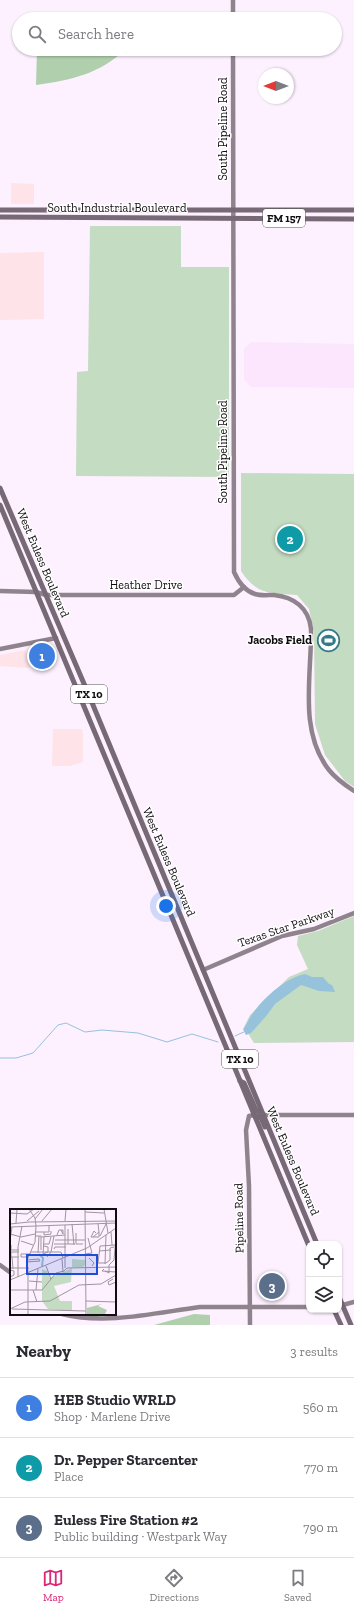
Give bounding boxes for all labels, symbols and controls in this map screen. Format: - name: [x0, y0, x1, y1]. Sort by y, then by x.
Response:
- search box: [12, 12, 342, 56]
- icon: search: [26, 23, 48, 45]
- text: Search here: [58, 25, 134, 43]
- north arrow: [258, 68, 294, 104]
- street label: South Pipeline Road: [216, 77, 230, 181]
- street label: South Industrial Boulevard: [47, 201, 187, 215]
- road number: FM 157: [263, 209, 305, 227]
- street label: South Pipeline Road: [216, 400, 230, 504]
- street label: West Euless Boulevard: [14, 506, 72, 620]
- pin: 2: [277, 524, 303, 554]
- street label: Heather Drive: [110, 578, 183, 592]
- sports icon: Jacobs Field: [315, 627, 341, 653]
- place label: Jacobs Field: [248, 633, 312, 647]
- pin: 1: [29, 641, 55, 671]
- road number: TX 10: [71, 685, 107, 703]
- street label: West Euless Boulevard: [140, 805, 198, 919]
- your location: [156, 896, 176, 916]
- street label: Texas Star Parkway: [236, 904, 337, 950]
- road number: TX 10: [222, 1050, 258, 1068]
- street label: West Euless Boulevard: [264, 1104, 322, 1218]
- street label: Pipeline Road: [231, 1182, 247, 1253]
- inset map: [10, 1209, 116, 1315]
- map controls: [306, 1241, 342, 1313]
- button: locate: [306, 1241, 342, 1277]
- pin: 3: [259, 1271, 285, 1301]
- button: layers: [306, 1277, 342, 1313]
- text: Nearby: [16, 1341, 71, 1361]
- text: 3 results: [290, 1344, 338, 1359]
- text: HEB Studio WRLD: [54, 1391, 176, 1409]
- text: 1: [26, 1400, 32, 1415]
- text: 560 m: [303, 1400, 338, 1415]
- text: Shop · Marlene Drive: [54, 1409, 170, 1424]
- text: Dr. Pepper Starcenter: [54, 1451, 198, 1469]
- text: 2: [26, 1460, 32, 1475]
- text: 770 m: [304, 1460, 338, 1475]
- text: Place: [54, 1469, 83, 1484]
- text: Euless Fire Station #2: [54, 1511, 198, 1529]
- text: 3: [26, 1520, 32, 1535]
- text: 790 m: [303, 1520, 338, 1535]
- text: Public building · Westpark Way: [54, 1529, 227, 1544]
- tab: Map: [42, 1567, 64, 1604]
- tab: Directions: [149, 1567, 199, 1604]
- tab: Saved: [284, 1567, 312, 1604]

